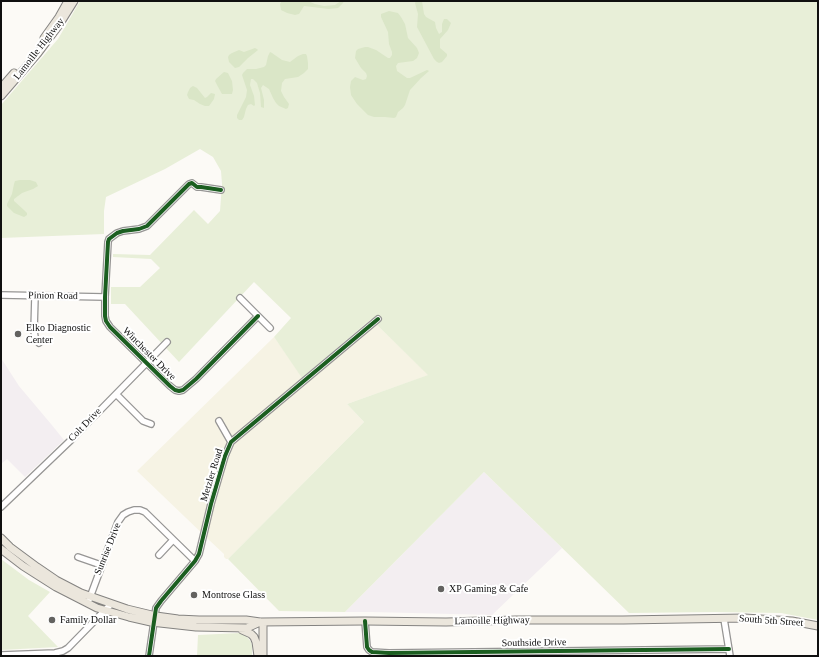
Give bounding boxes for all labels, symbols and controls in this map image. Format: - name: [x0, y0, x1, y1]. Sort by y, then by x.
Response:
- street label: Lamoille Highway: [11, 16, 67, 82]
- street label: Pinion Road: [28, 290, 78, 302]
- place label: Elko Diagnostic Center: [26, 322, 91, 346]
- street label: Winchester Drive: [120, 325, 178, 383]
- marker: Elko Diagnostic Center: [13, 329, 23, 339]
- street label: Colt Drive: [66, 406, 104, 444]
- street label: Metzler Road: [198, 447, 226, 503]
- street label: Sunrise Drive: [92, 521, 124, 577]
- place label: XP Gaming & Cafe: [449, 583, 528, 595]
- marker: XP Gaming & Cafe: [436, 584, 446, 594]
- place label: Montrose Glass: [202, 589, 265, 601]
- marker: Montrose Glass: [189, 590, 199, 600]
- street label: South 5th Street: [738, 613, 804, 629]
- place label: Family Dollar: [60, 614, 116, 626]
- street label: Lamoille Highway: [454, 614, 530, 628]
- marker: Family Dollar: [47, 615, 57, 625]
- street label: Southside Drive: [502, 636, 566, 650]

